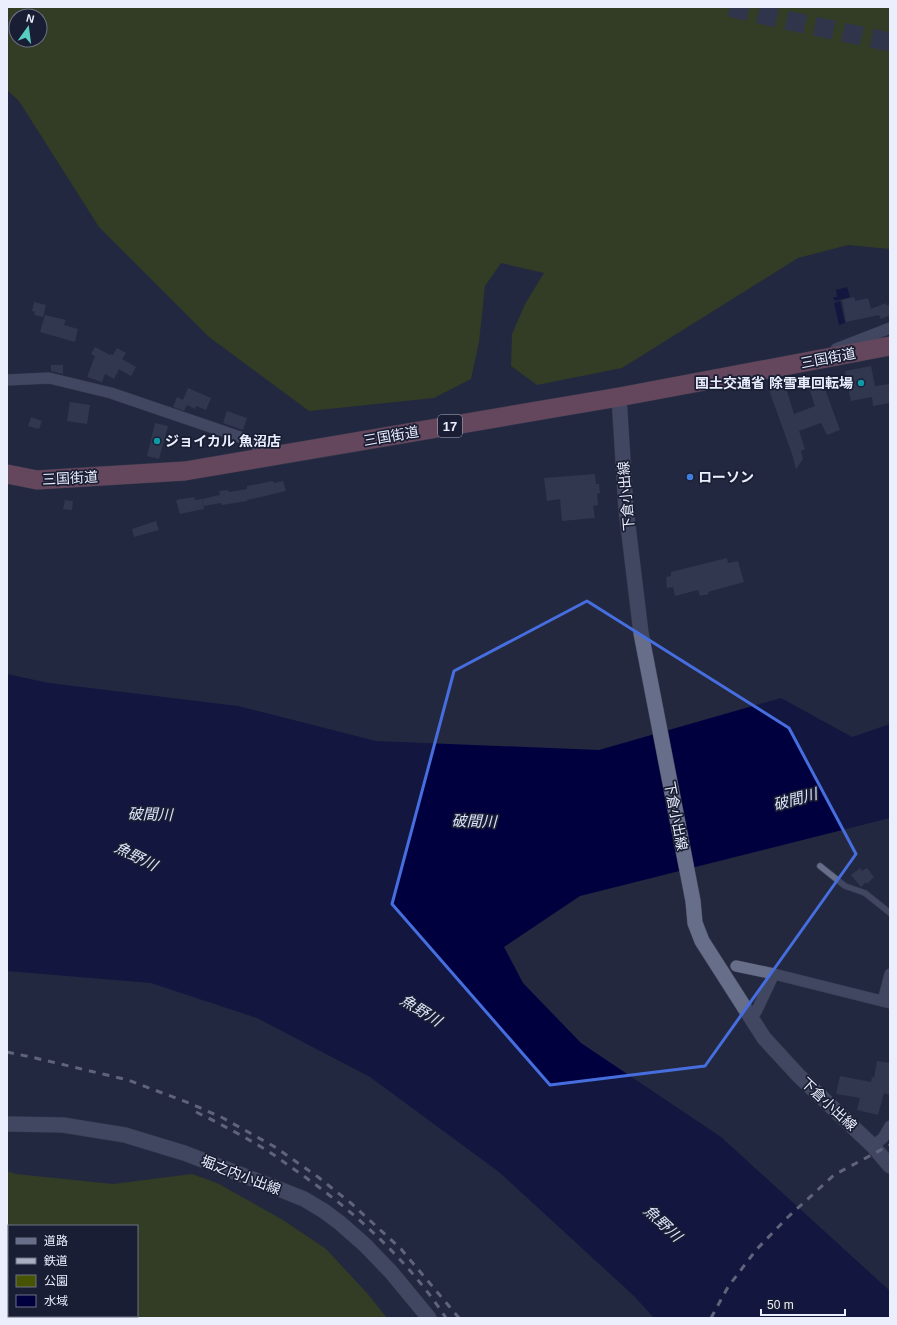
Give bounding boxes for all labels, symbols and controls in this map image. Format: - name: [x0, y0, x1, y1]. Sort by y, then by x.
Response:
- north arrow: [8, 8, 48, 48]
- text: N: [25, 12, 36, 25]
- street label: 三国街道: [799, 345, 857, 371]
- place label: 国土交通省 除雪車回転場: [695, 375, 853, 391]
- marker: 国土交通省 除雪車回転場: [856, 378, 866, 388]
- road number: 17: [438, 415, 462, 437]
- street label: 三国街道: [362, 423, 420, 449]
- place label: ジョイカル 魚沼店: [165, 433, 281, 449]
- marker: ジョイカル 魚沼店: [152, 436, 162, 446]
- street label: 下倉小出線: [615, 460, 637, 532]
- street label: 三国街道: [42, 469, 98, 487]
- place label: ローソン: [698, 469, 754, 485]
- marker: ローソン: [685, 472, 695, 482]
- street label: 下倉小出線: [661, 780, 691, 852]
- water label: 破間川: [771, 784, 821, 813]
- water label: 破間川: [127, 805, 175, 823]
- water label: 破間川: [451, 812, 499, 830]
- water label: 魚野川: [112, 838, 162, 875]
- water label: 魚野川: [397, 991, 446, 1030]
- street label: 下倉小出線: [798, 1074, 860, 1134]
- street label: 堀之内小出線: [199, 1152, 283, 1198]
- water label: 魚野川: [641, 1201, 687, 1246]
- legend: [8, 1225, 138, 1317]
- text: 道路: [44, 1234, 68, 1248]
- text: 鉄道: [44, 1254, 68, 1268]
- text: 公園: [44, 1274, 68, 1288]
- scale bar: [761, 1291, 845, 1317]
- text: 水域: [44, 1294, 68, 1308]
- text: 50 m: [767, 1298, 794, 1312]

